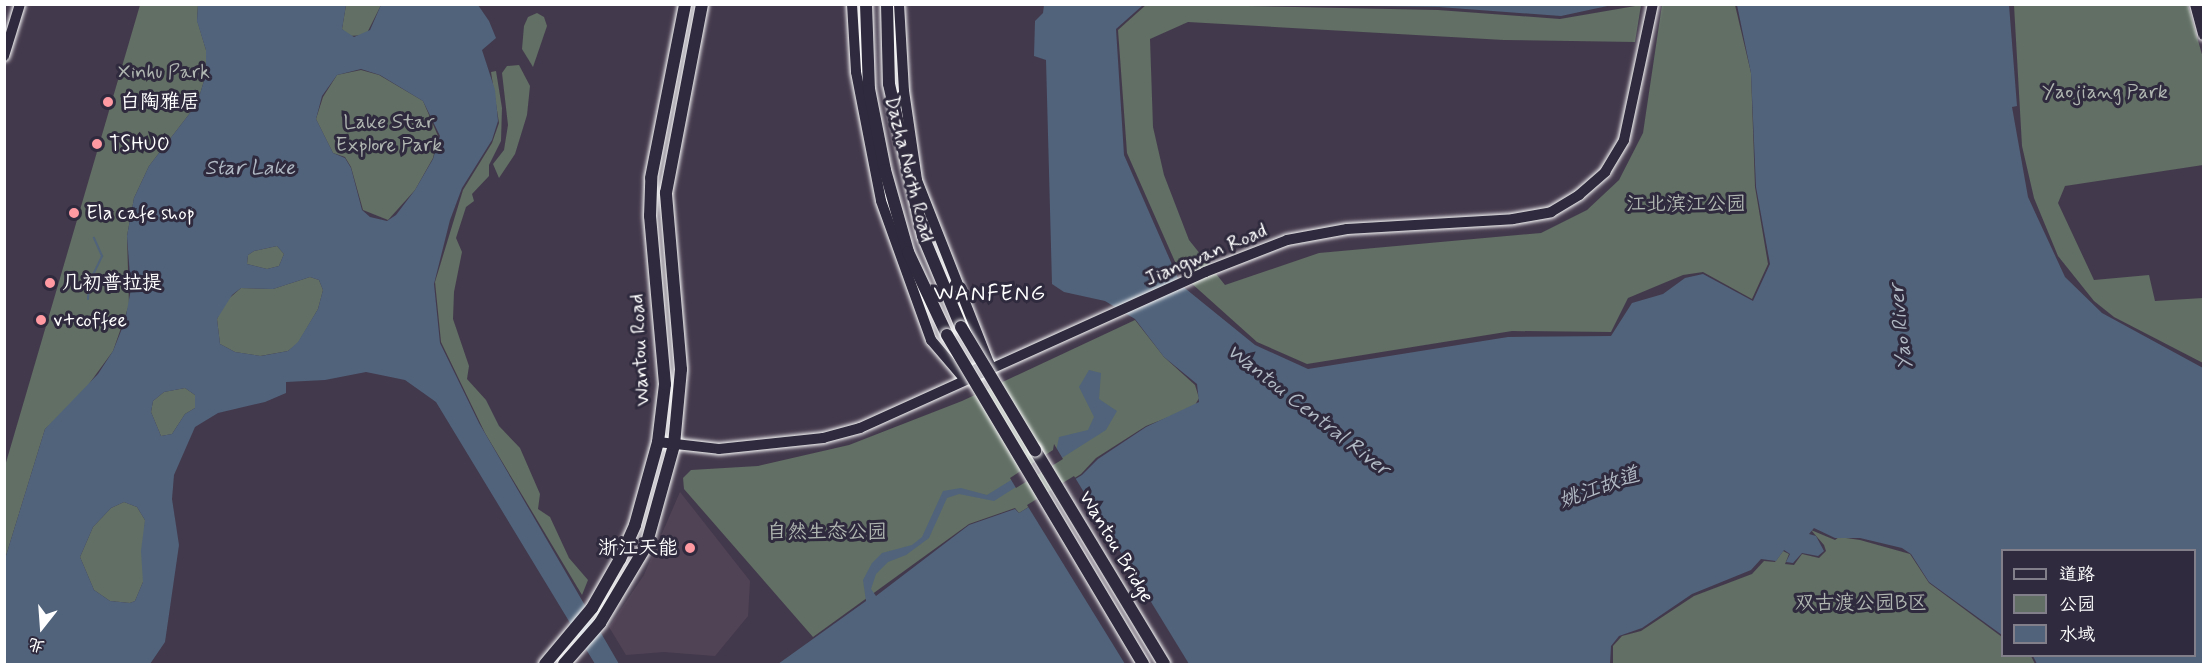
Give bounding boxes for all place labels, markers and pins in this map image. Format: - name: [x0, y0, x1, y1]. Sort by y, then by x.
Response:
- place label: 白陶雅居: [120, 90, 200, 114]
- marker: 白陶雅居: [101, 95, 115, 109]
- place label: TSHUO: [109, 132, 170, 156]
- marker: TSHUO: [90, 137, 104, 151]
- place label: Ela cafe shop: [86, 201, 193, 225]
- marker: Ela cafe shop: [67, 206, 81, 220]
- place label: 几初普拉提: [62, 271, 162, 295]
- marker: 几初普拉提: [43, 276, 57, 290]
- place label: v+coffee: [53, 308, 127, 332]
- marker: v+coffee: [34, 313, 48, 327]
- place label: 浙江天能: [598, 536, 678, 560]
- marker: 浙江天能: [683, 541, 697, 555]

